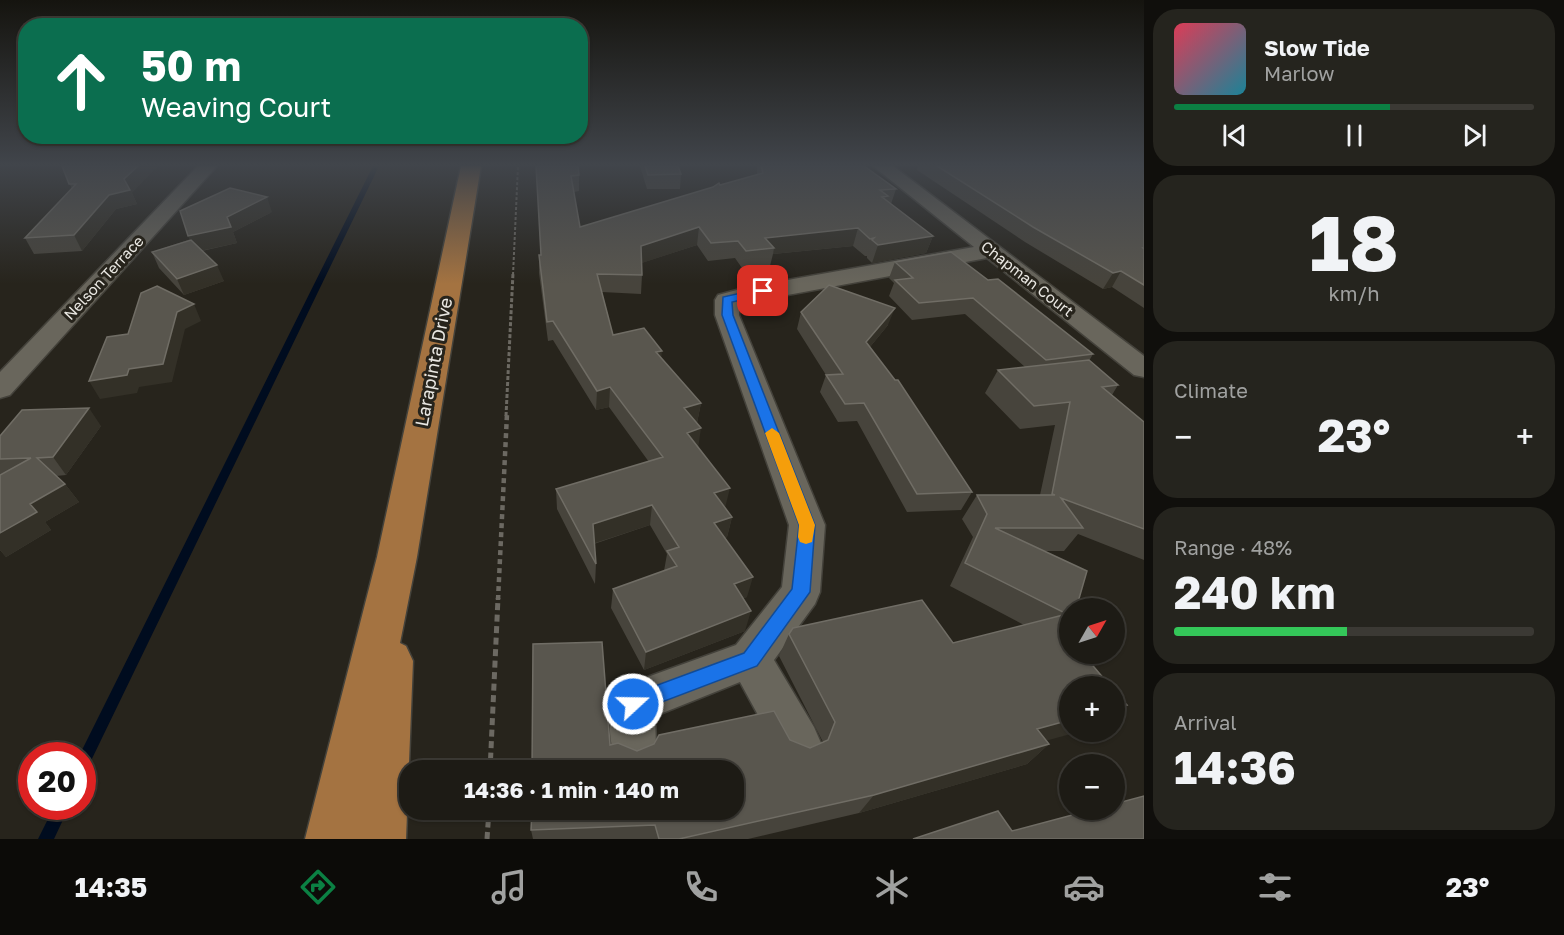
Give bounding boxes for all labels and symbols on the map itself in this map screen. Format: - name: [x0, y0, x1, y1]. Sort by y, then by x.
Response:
- street label: Nelson Terrace: [60, 231, 147, 323]
- street label: Chapman Court: [978, 237, 1077, 320]
- pin: [737, 265, 788, 316]
- street label: Larapinta Drive: [410, 295, 456, 428]
- north arrow: [1059, 598, 1125, 664]
- position arrow: [601, 672, 665, 736]
- speed limit sign: 20: [18, 742, 96, 820]

